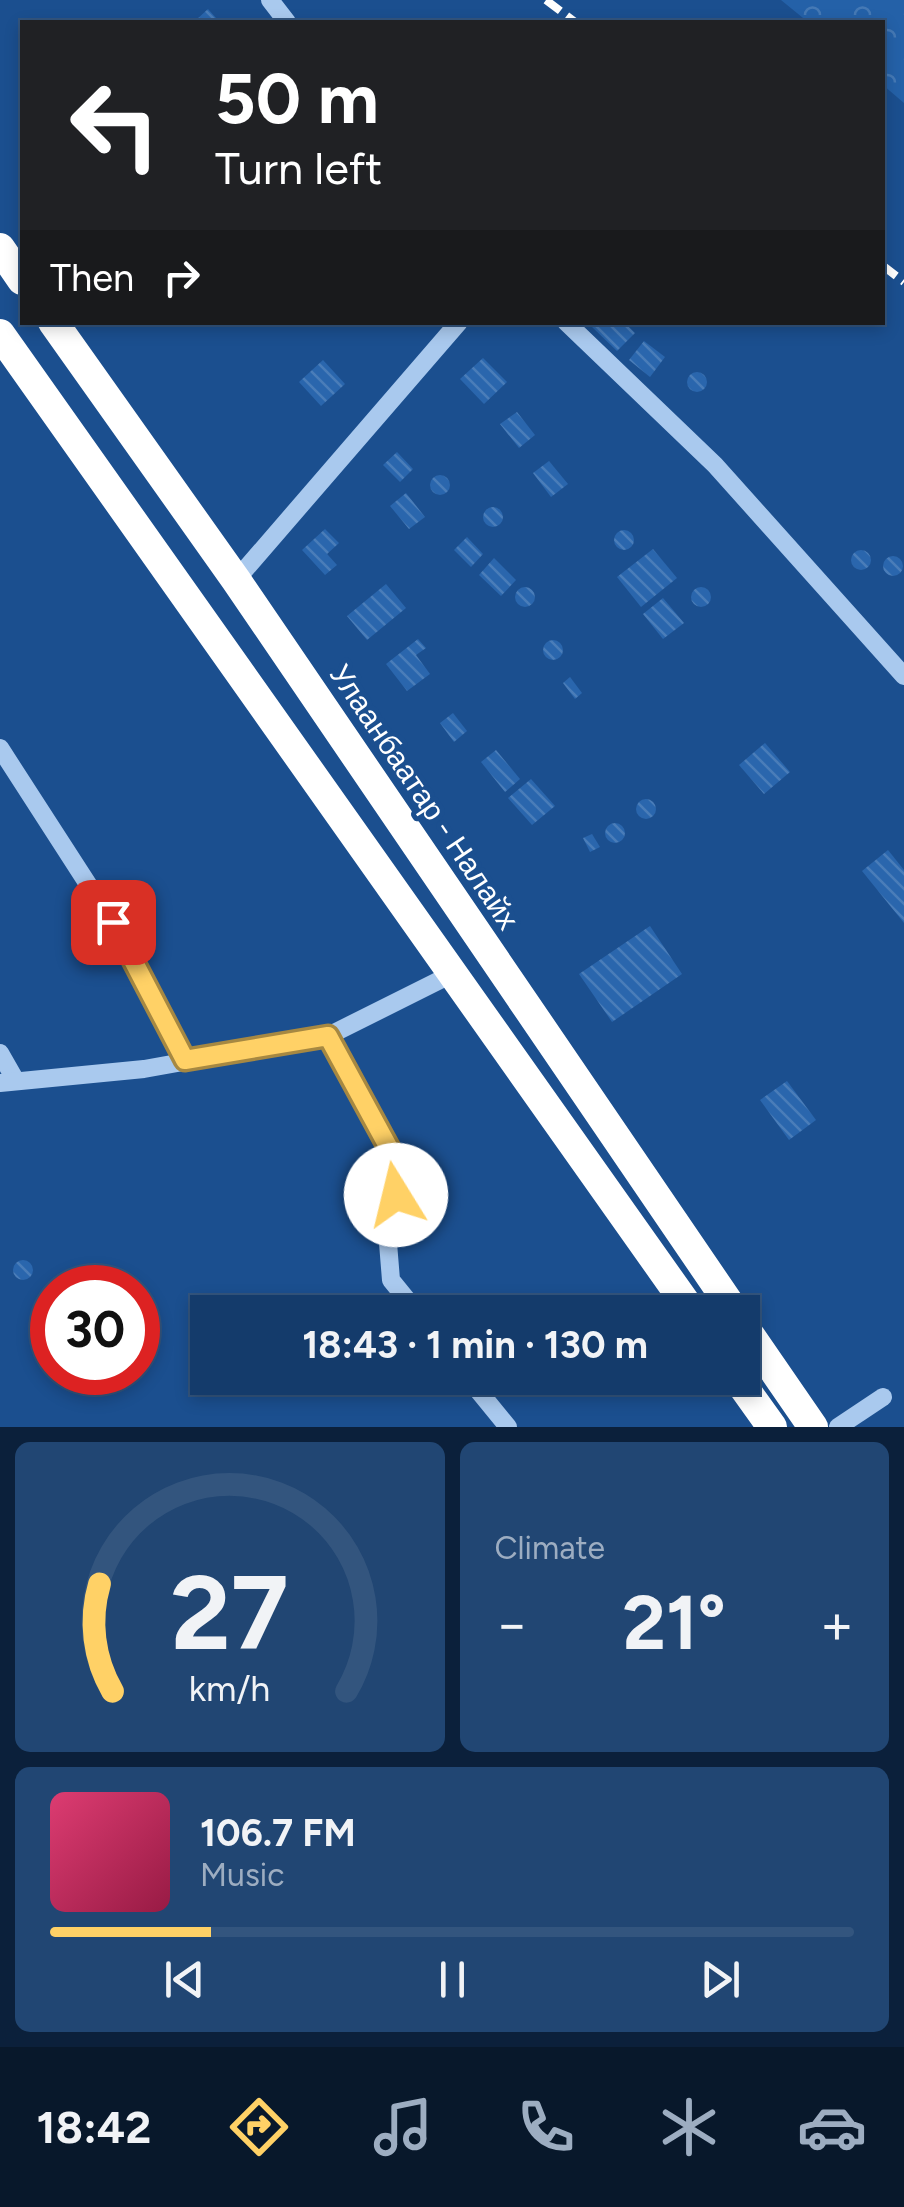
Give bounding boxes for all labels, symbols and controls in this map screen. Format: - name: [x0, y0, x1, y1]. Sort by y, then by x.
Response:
- text: 50 m: [215, 56, 379, 141]
- icon: left: [50, 60, 180, 190]
- text: Turn left: [215, 141, 382, 195]
- icon: right: [154, 250, 209, 305]
- text: Then: [50, 255, 134, 301]
- street label: Улаанбаатар - Налайх: [322, 657, 527, 936]
- pin: [71, 880, 156, 965]
- icon: arrive: [86, 895, 141, 950]
- position arrow: [344, 1143, 448, 1247]
- speed limit sign: 30: [30, 1265, 160, 1395]
- text: 18:43 · 1 min · 130 m: [302, 1322, 648, 1368]
- text: Climate: [495, 1529, 605, 1567]
- text: 27: [171, 1550, 289, 1675]
- text: 21°: [623, 1578, 726, 1668]
- text: −: [495, 1591, 529, 1657]
- text: +: [820, 1591, 854, 1657]
- text: km/h: [189, 1667, 271, 1710]
- text: 106.7 FM: [200, 1810, 356, 1856]
- text: Music: [200, 1856, 285, 1894]
- icon: previous: [157, 1952, 212, 2007]
- icon: pause: [425, 1952, 480, 2007]
- icon: next: [693, 1952, 748, 2007]
- icon: directions: [224, 2092, 294, 2162]
- icon: music: [368, 2092, 438, 2162]
- icon: phone: [511, 2092, 581, 2162]
- icon: climate: [654, 2092, 724, 2162]
- icon: car: [797, 2092, 867, 2162]
- text: 18:42: [37, 2100, 151, 2154]

